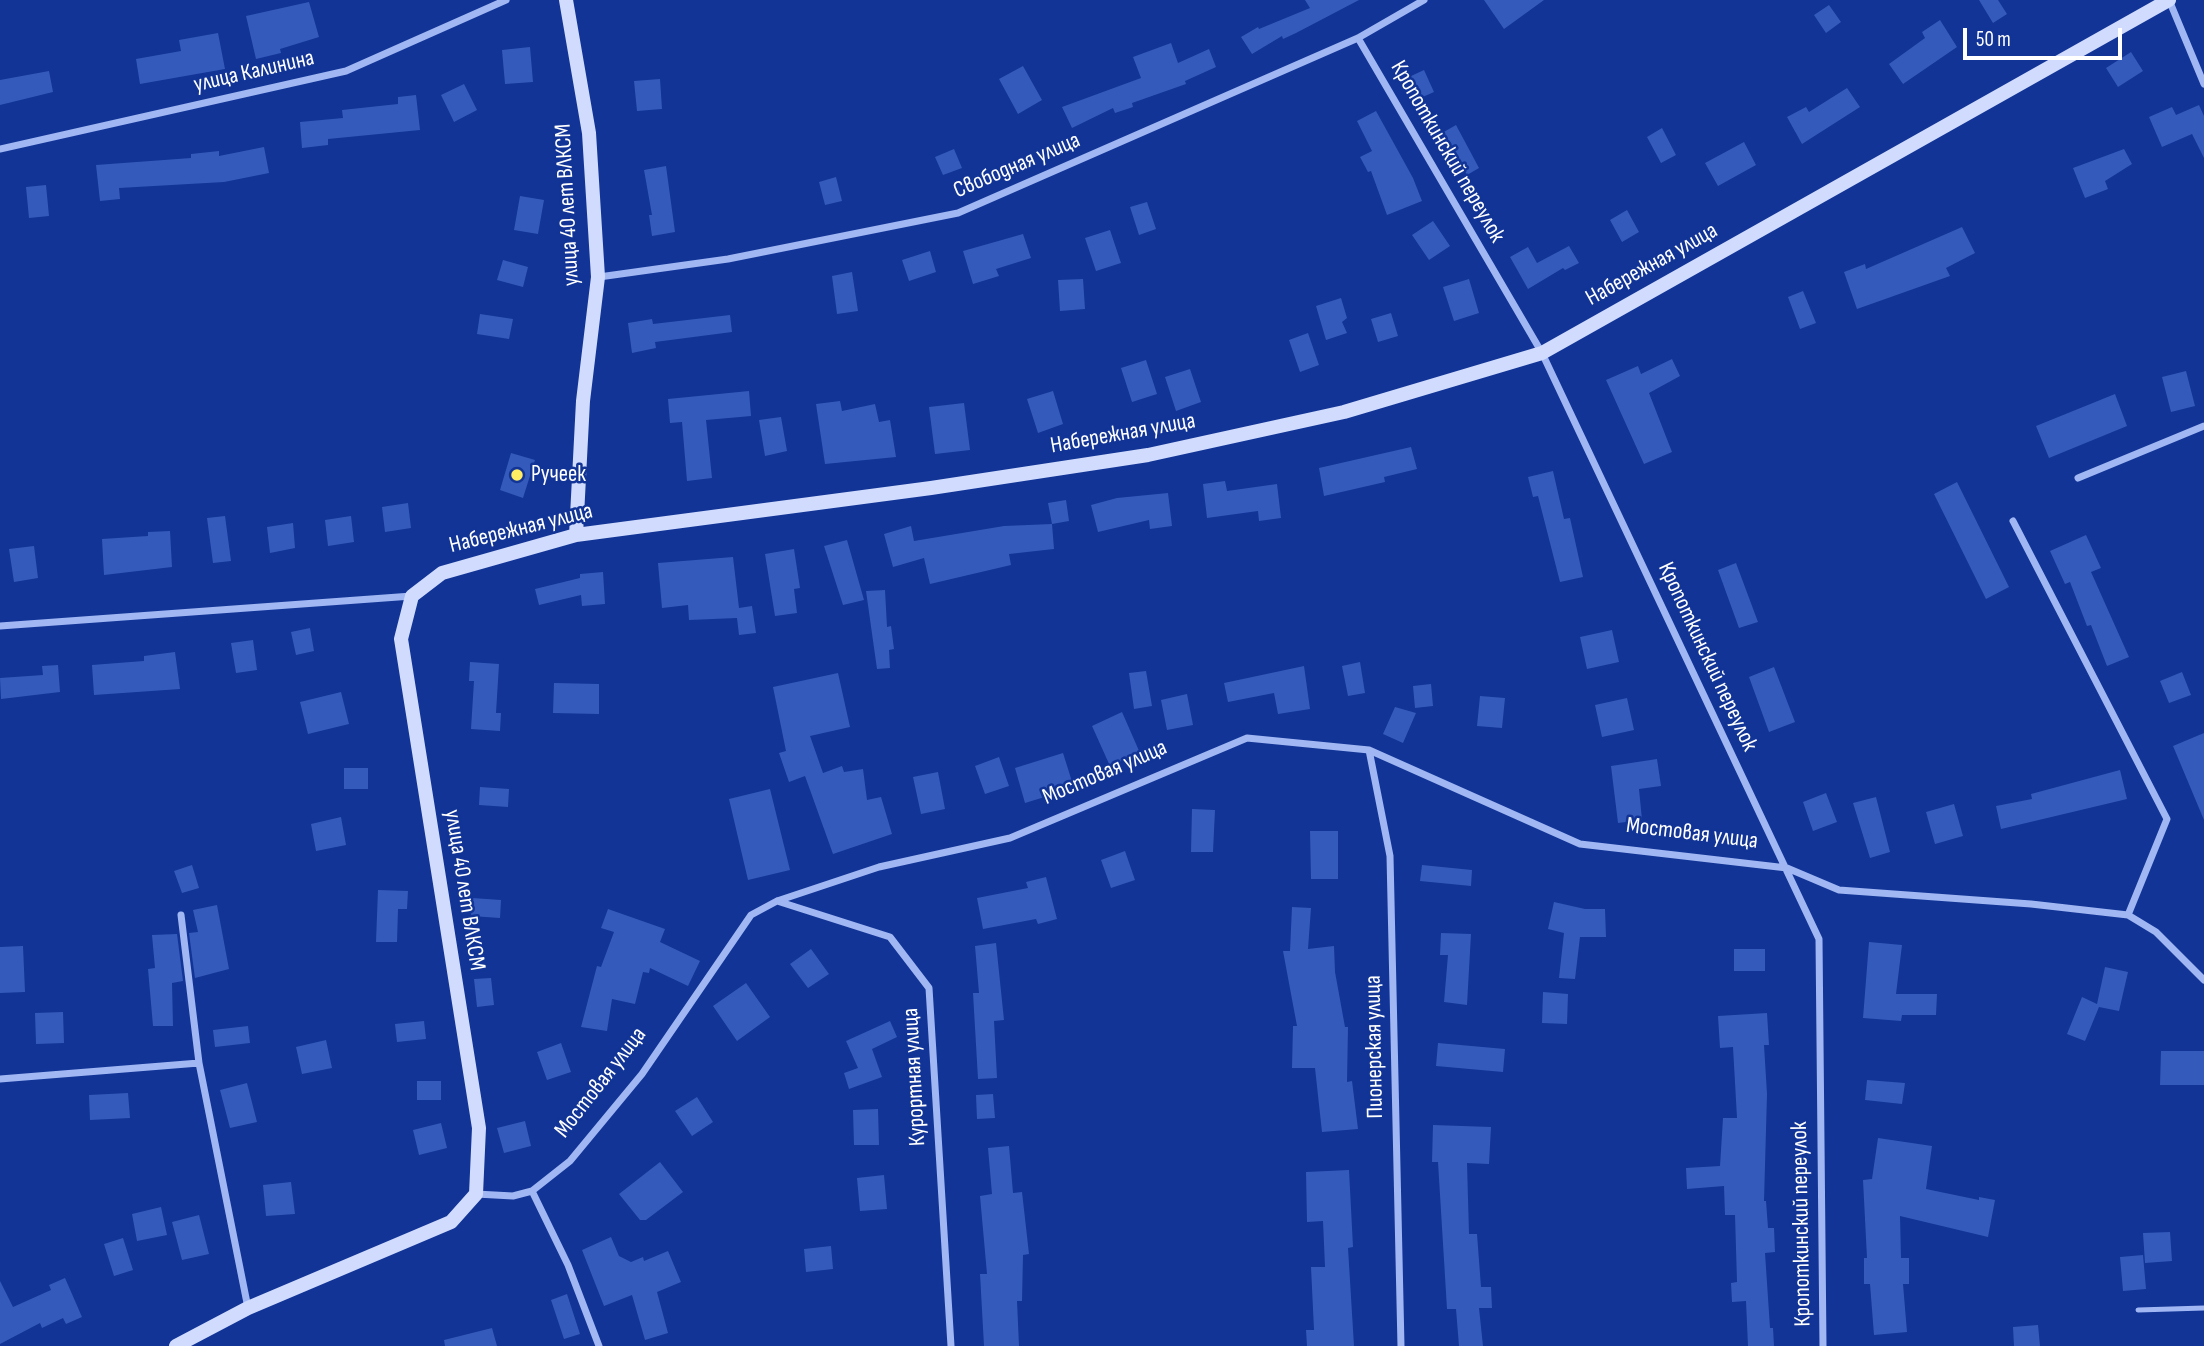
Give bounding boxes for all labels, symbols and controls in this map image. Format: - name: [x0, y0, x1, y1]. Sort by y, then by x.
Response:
- scale bar: [1966, 14, 2125, 58]
- text: 50 m: [1976, 27, 2011, 52]
- street label: улица Калинина: [191, 45, 317, 99]
- street label: Кропоткинский переулок: [1384, 56, 1510, 248]
- street label: улица 40 лет ВЛКСМ: [550, 123, 586, 287]
- street label: Свободная улица: [950, 127, 1084, 205]
- street label: Набережная улица: [1581, 217, 1723, 313]
- street label: Набережная улица: [1048, 408, 1198, 460]
- place label: Ручеек: [531, 461, 586, 489]
- marker: Ручеек: [509, 467, 525, 483]
- street label: Набережная улица: [447, 498, 595, 560]
- street label: Кропоткинский переулок: [1651, 558, 1763, 756]
- street label: Мостовая улица: [1039, 734, 1171, 812]
- street label: улица 40 лет ВЛКСМ: [438, 808, 490, 972]
- street label: Мостовая улица: [1625, 812, 1759, 856]
- street label: Пионерская улица: [1360, 975, 1390, 1119]
- street label: Курортная улица: [898, 1007, 932, 1147]
- street label: Мостовая улица: [549, 1022, 653, 1144]
- street label: Кропоткинский переулок: [1786, 1121, 1818, 1327]

